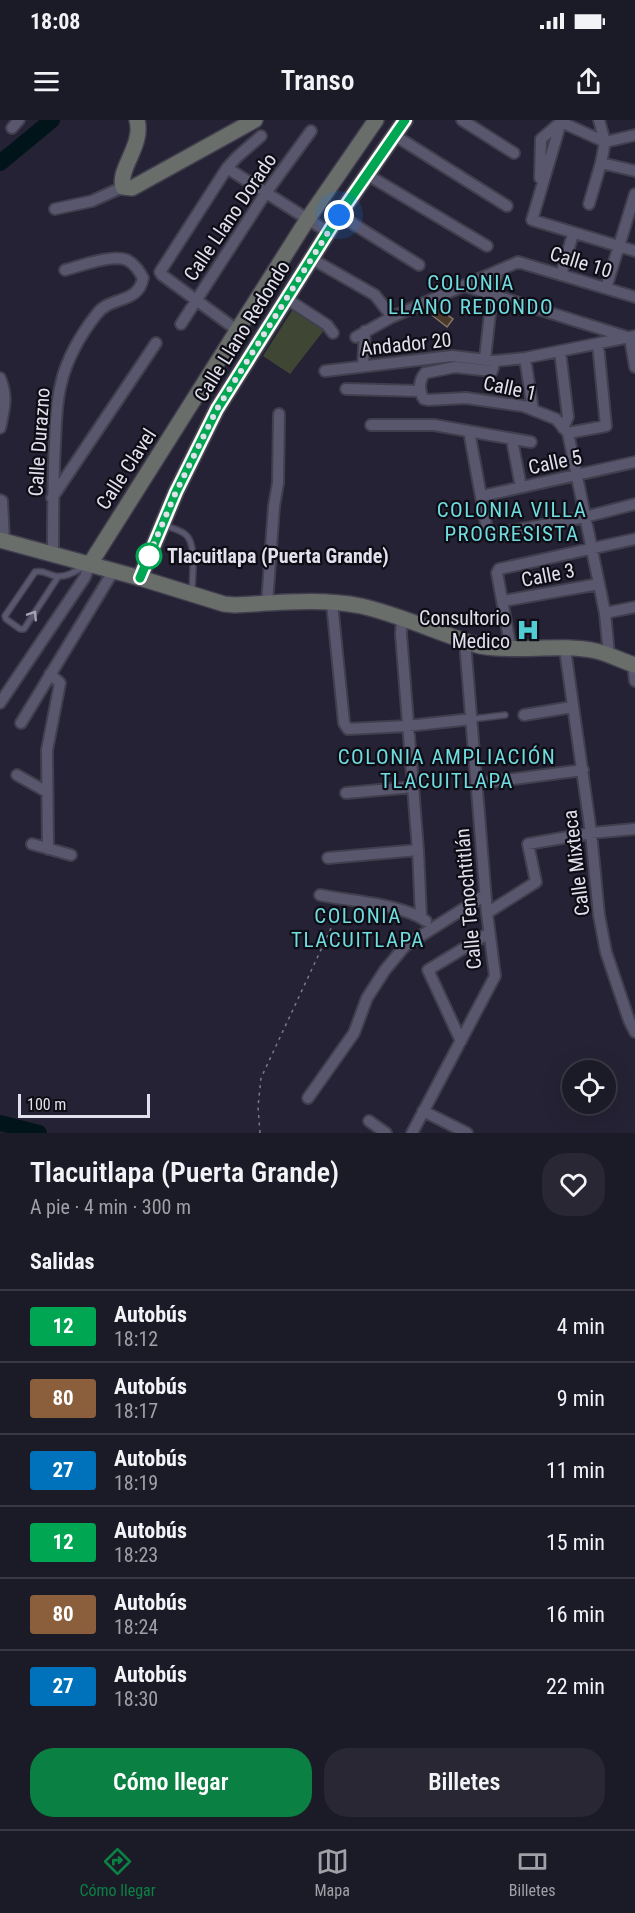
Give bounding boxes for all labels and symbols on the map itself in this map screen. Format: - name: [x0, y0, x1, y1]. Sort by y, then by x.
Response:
- street label: Calle Llano Dorado: [178, 149, 282, 285]
- your location: [324, 200, 354, 230]
- street label: Calle 10: [547, 241, 615, 283]
- street label: Calle Llano Redondo: [189, 256, 295, 406]
- district label: COLONIA LLANO REDONDO: [388, 271, 554, 319]
- street label: Andador 20: [359, 327, 453, 361]
- street label: Calle 1: [481, 371, 539, 405]
- street label: Calle Durazno: [23, 387, 55, 497]
- street label: Calle Clavel: [91, 424, 161, 514]
- street label: Calle 5: [526, 445, 584, 479]
- district label: COLONIA VILLA PROGRESISTA: [437, 498, 587, 546]
- marker: Tlacuitlapa (Puerta Grande): [136, 543, 162, 569]
- place label: Tlacuitlapa (Puerta Grande): [167, 544, 389, 568]
- street label: Calle 3: [519, 558, 577, 592]
- place label: Consultorio Medico: [419, 606, 510, 653]
- one-way arrow: [26, 610, 37, 621]
- hospital icon: Consultorio Medico: [515, 617, 541, 643]
- district label: COLONIA AMPLIACIÓN TLACUITLAPA: [338, 745, 556, 793]
- street label: Calle Mixteca: [558, 809, 594, 917]
- street label: Calle Tenochtitlán: [450, 828, 486, 970]
- district label: COLONIA TLACUITLAPA: [291, 904, 425, 952]
- scale bar: [18, 1091, 150, 1118]

